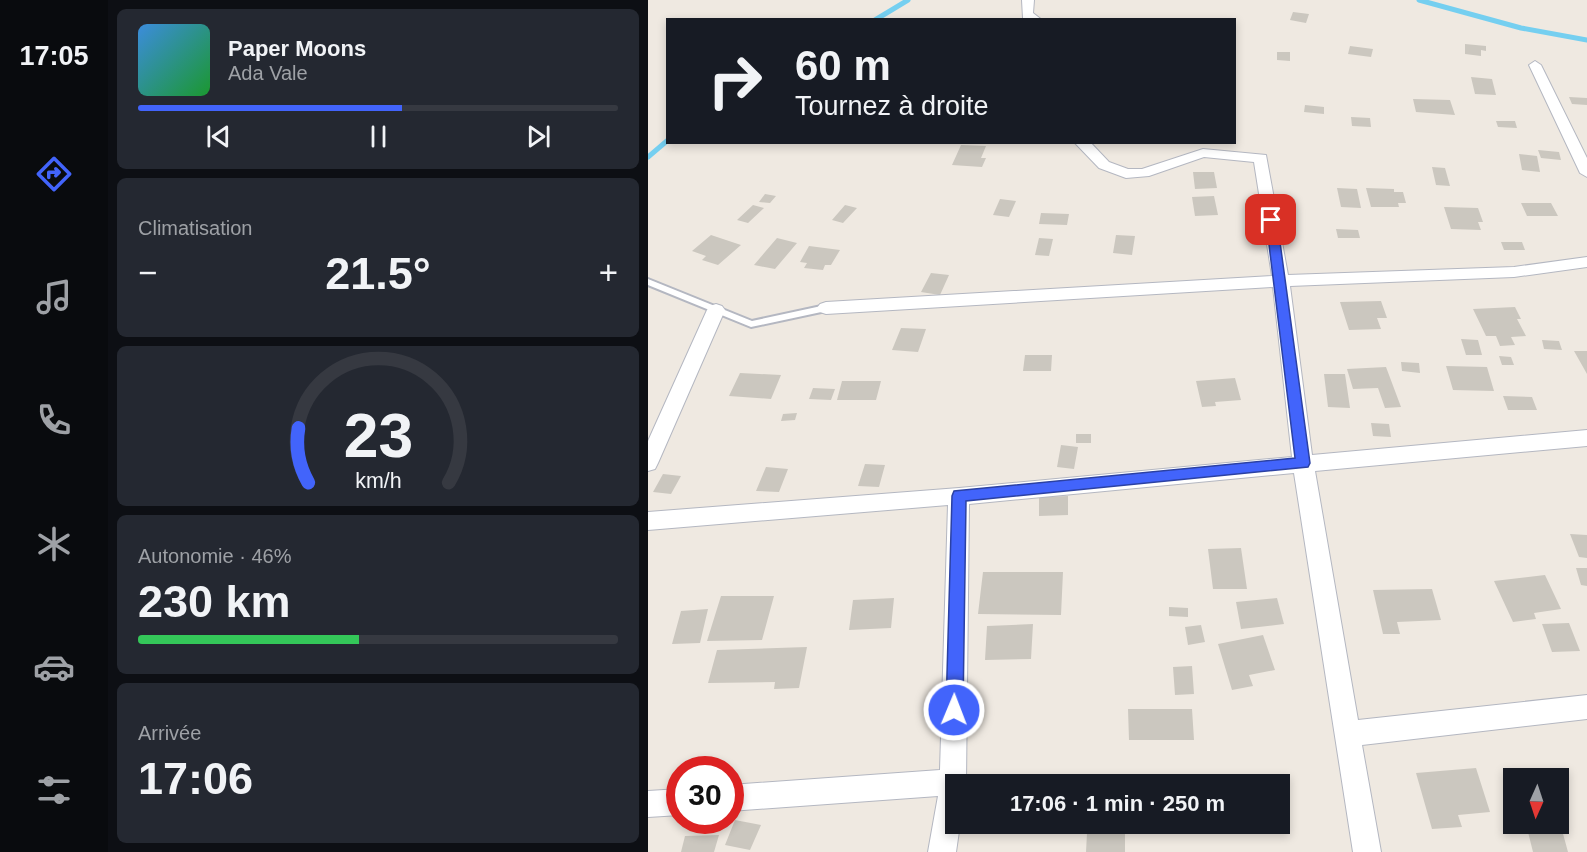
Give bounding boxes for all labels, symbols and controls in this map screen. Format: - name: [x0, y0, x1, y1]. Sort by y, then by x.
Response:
- text: Paper Moons: [228, 36, 366, 61]
- text: 17:05: [19, 41, 89, 71]
- icon: right: [696, 42, 774, 120]
- text: 60 m: [795, 42, 891, 89]
- text: Ada Vale: [228, 62, 308, 84]
- text: Tournez à droite: [795, 91, 989, 121]
- icon: previous: [202, 120, 235, 153]
- icon: pause: [362, 120, 395, 153]
- icon: next: [522, 120, 555, 153]
- icon: directions: [33, 153, 75, 195]
- pin: [1245, 194, 1296, 245]
- icon: arrive: [1254, 203, 1287, 236]
- text: Climatisation: [138, 217, 252, 239]
- text: 21.5°: [325, 248, 431, 299]
- text: −: [138, 254, 157, 291]
- text: +: [599, 254, 618, 291]
- icon: music: [33, 276, 75, 318]
- icon: phone: [33, 399, 75, 441]
- text: 23: [343, 401, 413, 470]
- text: km/h: [355, 469, 401, 493]
- icon: climate: [33, 523, 75, 565]
- text: Autonomie · 46%: [138, 545, 291, 567]
- text: 230 km: [138, 576, 291, 627]
- icon: car: [33, 646, 75, 688]
- position arrow: [922, 678, 986, 742]
- text: Arrivée: [138, 722, 201, 744]
- text: 17:06: [138, 753, 253, 804]
- speed limit sign: 30: [666, 756, 744, 834]
- north arrow: [1503, 768, 1569, 834]
- map controls: [1503, 768, 1569, 834]
- icon: filters: [33, 769, 75, 811]
- text: 17:06 · 1 min · 250 m: [1010, 791, 1225, 816]

